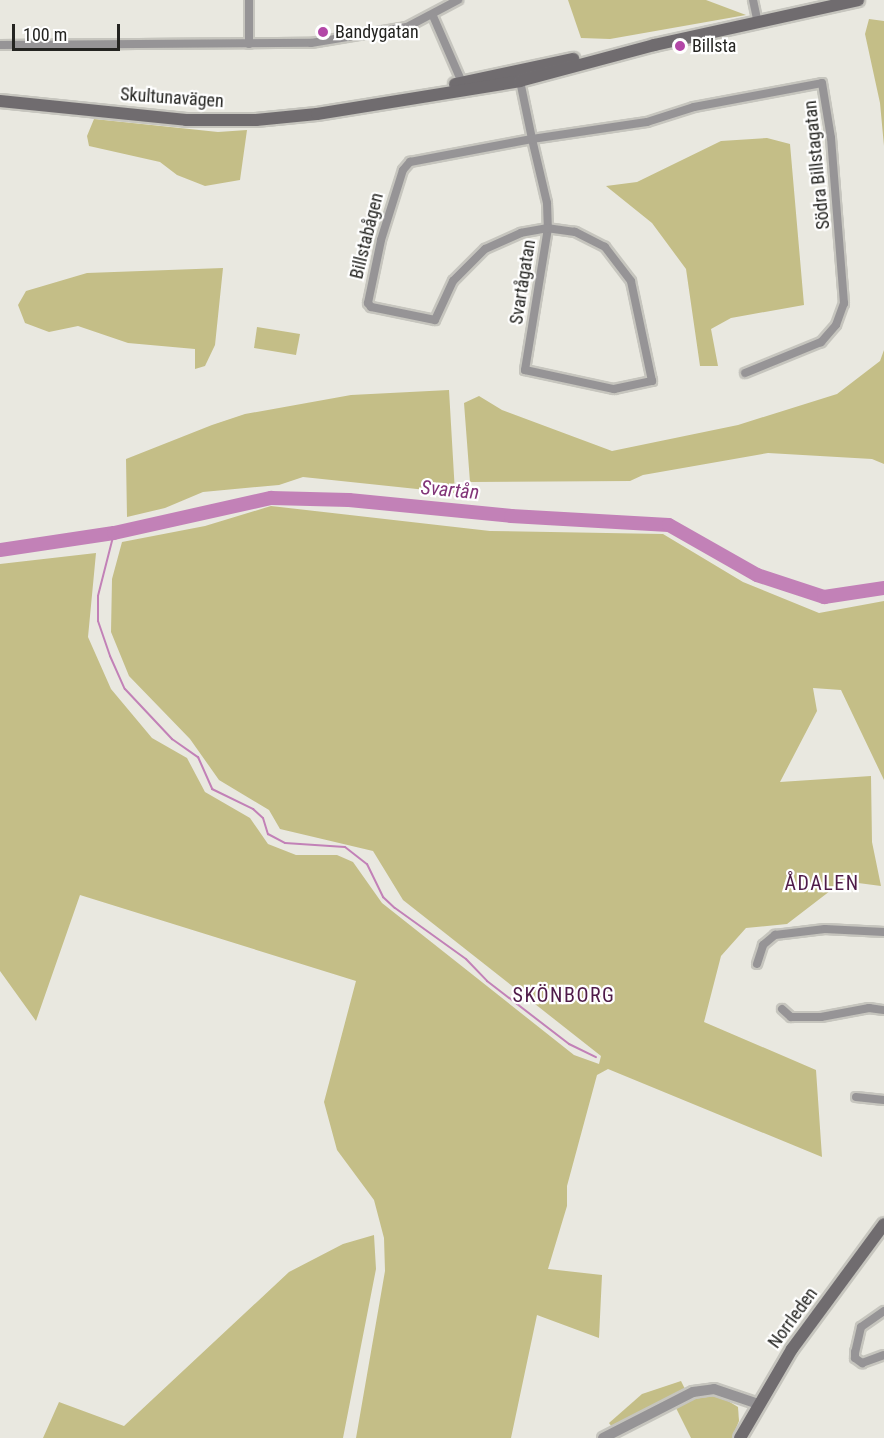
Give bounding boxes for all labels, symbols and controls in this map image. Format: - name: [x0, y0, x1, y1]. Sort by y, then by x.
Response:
- scale bar: [15, 12, 123, 50]
- place label: Bandygatan: [335, 21, 419, 43]
- text: 100 m: [23, 24, 67, 45]
- marker: Bandygatan: [316, 25, 330, 39]
- place label: Billsta: [692, 35, 736, 57]
- marker: Billsta: [673, 39, 687, 53]
- street label: Skultunavägen: [120, 84, 224, 112]
- street label: Södra Billstagatan: [799, 99, 835, 231]
- street label: Billstabågen: [346, 191, 388, 281]
- street label: Svartågatan: [506, 238, 540, 326]
- water label: Svartån: [420, 476, 480, 504]
- district label: ÅDALEN: [784, 871, 860, 895]
- district label: SKÖNBORG: [513, 983, 615, 1007]
- street label: Norrleden: [764, 1283, 822, 1353]

